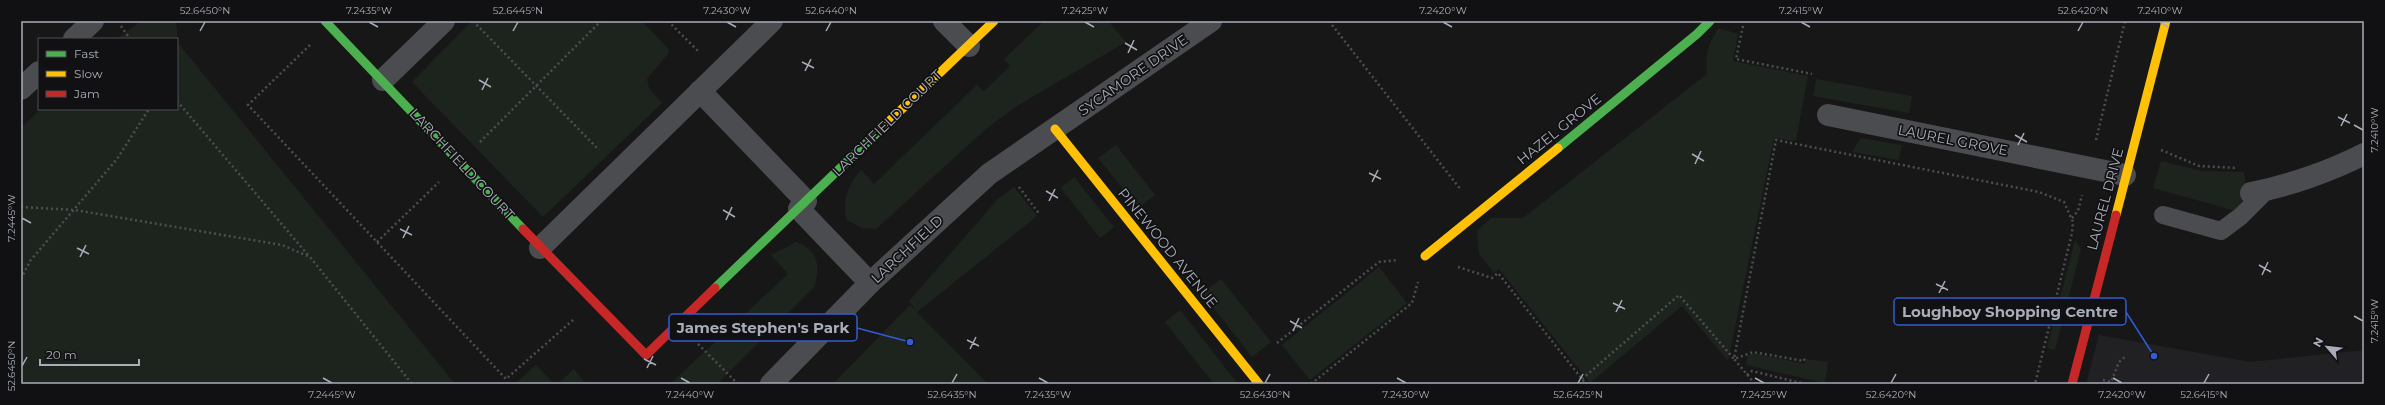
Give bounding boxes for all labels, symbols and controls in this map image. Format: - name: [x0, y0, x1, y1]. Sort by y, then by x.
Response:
- text: 52.6450°N: [180, 4, 230, 17]
- text: 7.2435°W: [346, 4, 392, 17]
- text: 52.6445°N: [493, 4, 543, 17]
- text: 7.2430°W: [703, 4, 751, 17]
- text: 52.6440°N: [805, 4, 857, 17]
- text: 7.2425°W: [1062, 4, 1108, 17]
- text: 7.2420°W: [1419, 4, 1467, 17]
- text: 7.2415°W: [1779, 4, 1823, 17]
- text: 52.6420°N: [2058, 4, 2108, 17]
- text: 7.2410°W: [2137, 4, 2183, 17]
- street label: SYCAMORE DRIVE: [1075, 30, 1191, 120]
- legend: [38, 38, 178, 110]
- text: Fast: [74, 46, 99, 61]
- text: Slow: [74, 66, 103, 81]
- street label: LARCHFIELD COURT: [828, 66, 946, 180]
- text: Jam: [73, 86, 100, 101]
- street label: HAZEL GROVE: [1513, 90, 1605, 168]
- street label: LARCHFIELD COURT: [406, 104, 518, 224]
- text: 7.2410°W: [2368, 107, 2381, 153]
- street label: LAUREL GROVE: [1896, 120, 2010, 160]
- street label: LAUREL DRIVE: [2083, 146, 2127, 252]
- street label: PINEWOOD AVENUE: [1114, 184, 1222, 312]
- text: 7.2445°W: [5, 194, 18, 242]
- street label: LARCHFIELD: [867, 211, 947, 287]
- callout: Loughboy Shopping Centre: [1894, 298, 2126, 325]
- text: 7.2415°W: [2368, 299, 2381, 343]
- text: Loughboy Shopping Centre: [1902, 302, 2118, 321]
- callout: James Stephen's Park: [669, 314, 857, 341]
- text: James Stephen's Park: [676, 318, 849, 337]
- north arrow: [2307, 327, 2347, 367]
- text: N: [2310, 335, 2326, 350]
- text: 52.6450°N: [5, 341, 18, 391]
- scale bar: [40, 341, 139, 367]
- text: 20 m: [46, 347, 77, 362]
- text: 7.2445°W: [308, 388, 356, 401]
- text: 7.2440°W: [666, 388, 714, 401]
- text: 52.6435°N: [927, 388, 977, 401]
- text: 7.2435°W: [1025, 388, 1071, 401]
- text: 52.6430°N: [1240, 388, 1290, 401]
- text: 7.2430°W: [1382, 388, 1430, 401]
- text: 52.6425°N: [1553, 388, 1603, 401]
- text: 7.2425°W: [1741, 388, 1787, 401]
- text: 52.6420°N: [1866, 388, 1916, 401]
- text: 7.2420°W: [2098, 388, 2146, 401]
- text: 52.6415°N: [2180, 388, 2228, 401]

